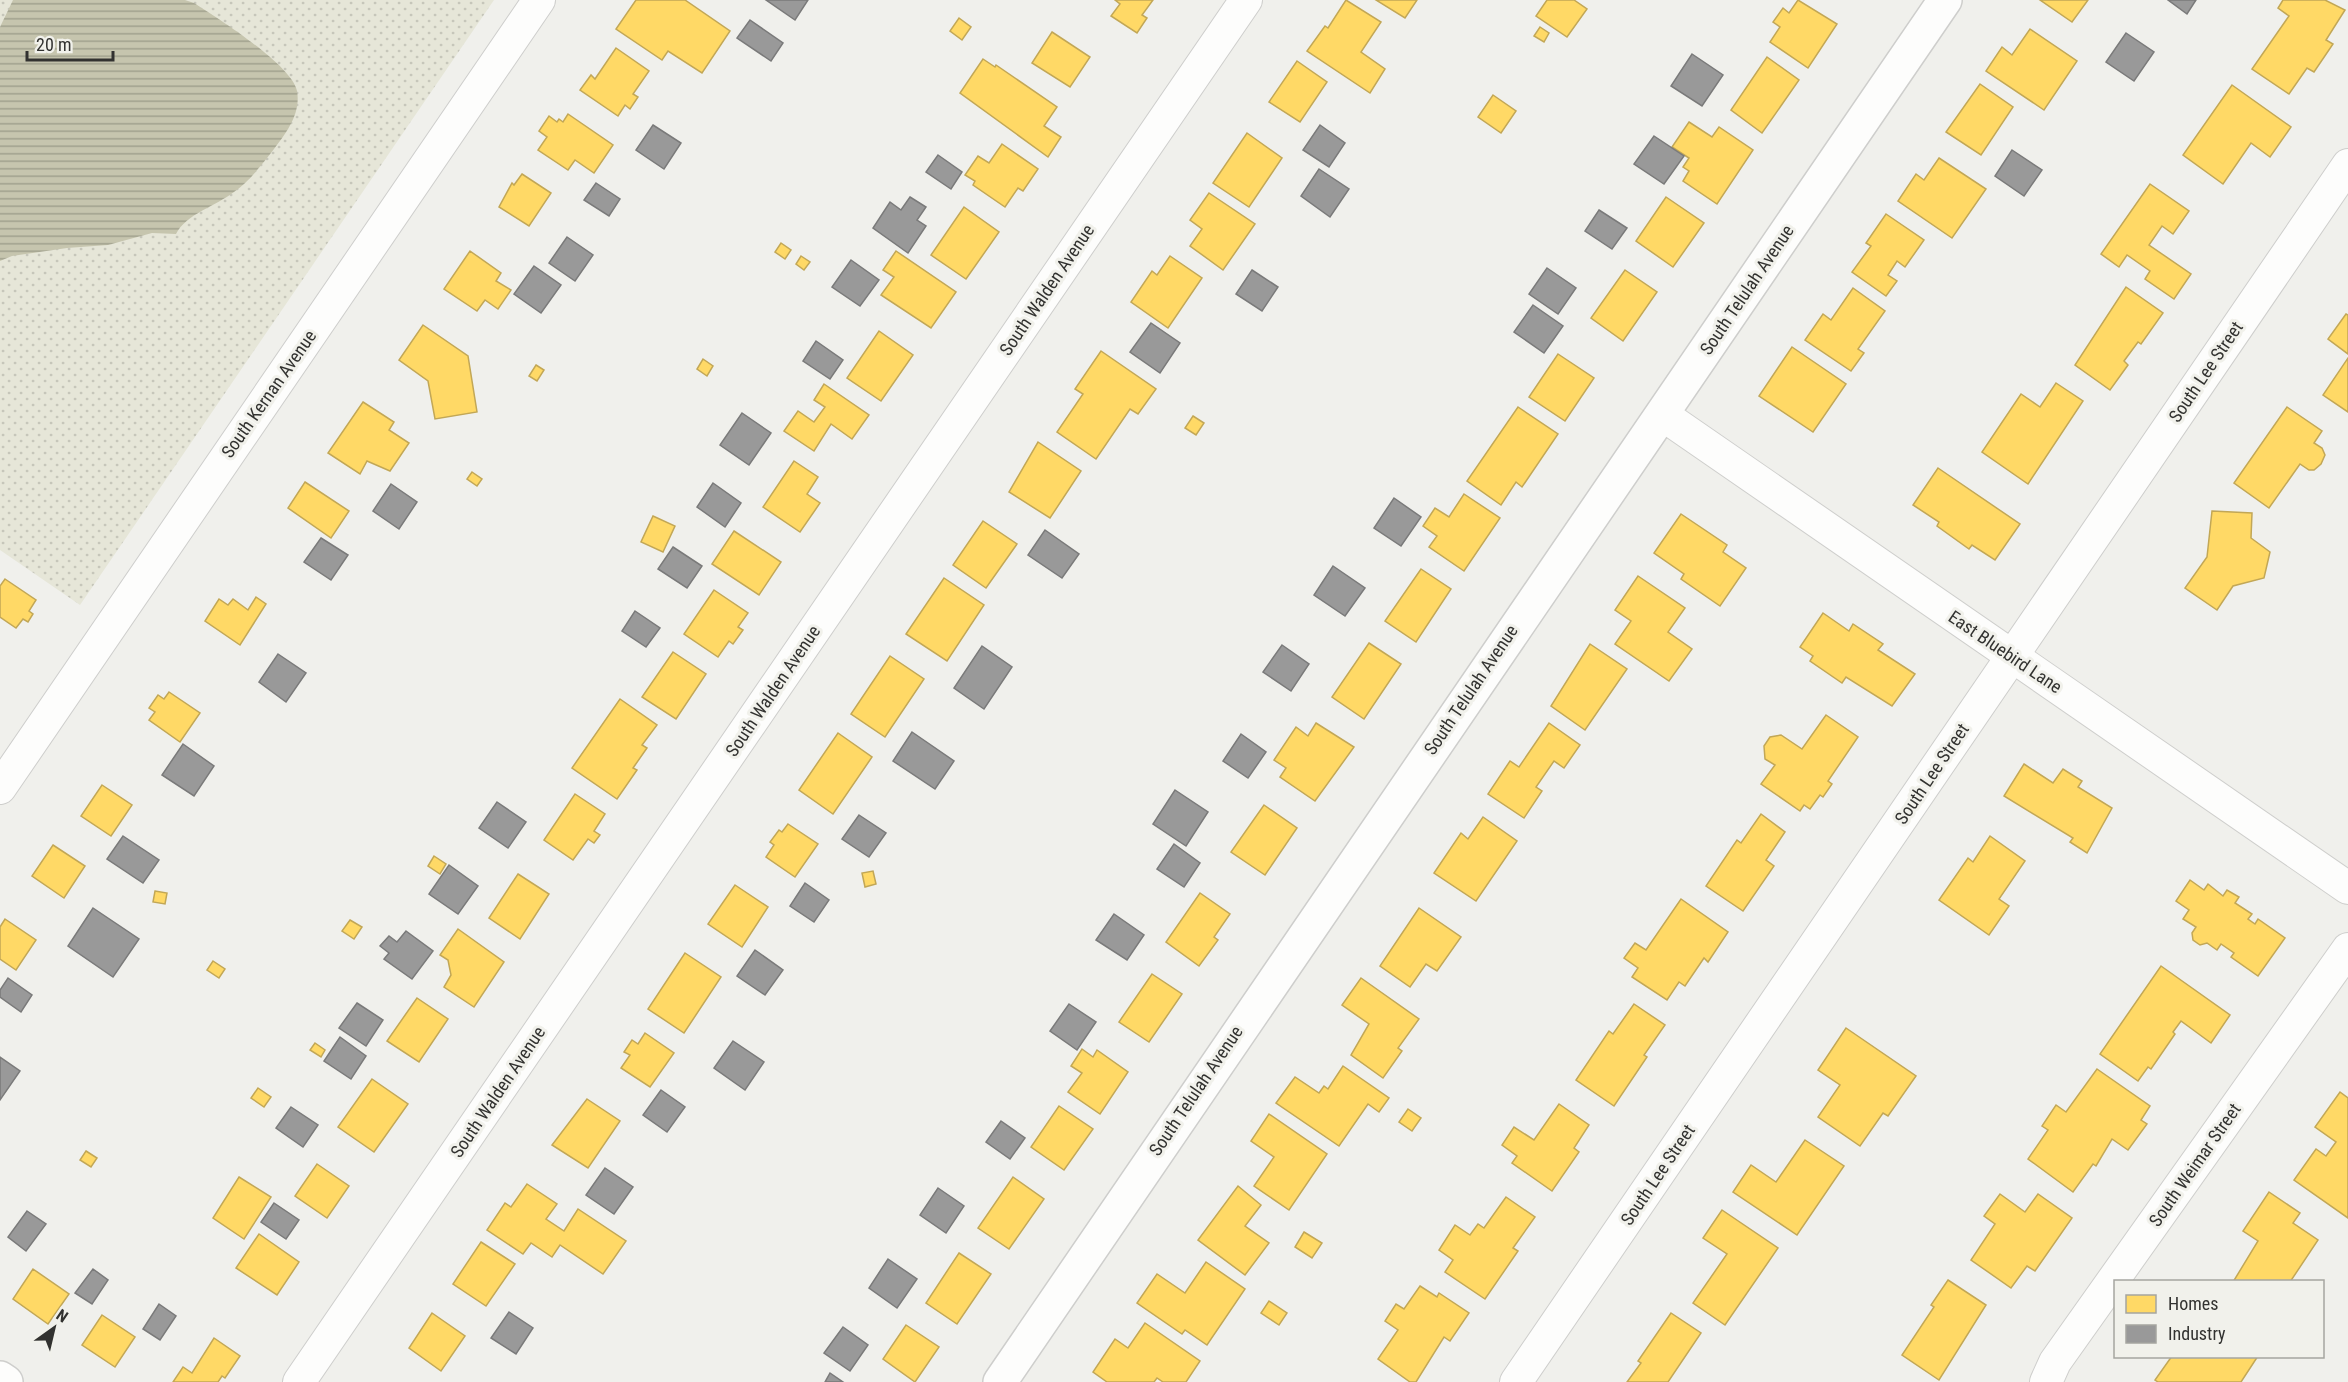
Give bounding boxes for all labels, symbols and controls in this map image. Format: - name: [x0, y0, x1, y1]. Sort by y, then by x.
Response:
- scale bar: [27, 24, 112, 62]
- text: 20 m: [36, 34, 71, 55]
- street label: South Walden Avenue: [995, 220, 1098, 359]
- street label: South Telulah Avenue: [1695, 221, 1798, 359]
- street label: South Lee Street: [2164, 317, 2247, 426]
- street label: South Kernan Avenue: [217, 326, 320, 461]
- street label: East Bluebird Lane: [1945, 606, 2066, 697]
- street label: South Walden Avenue: [721, 621, 824, 760]
- street label: South Telulah Avenue: [1419, 621, 1522, 759]
- street label: South Lee Street: [1890, 719, 1973, 828]
- street label: South Walden Avenue: [446, 1022, 549, 1161]
- street label: South Telulah Avenue: [1144, 1022, 1247, 1160]
- street label: South Weimar Street: [2144, 1099, 2245, 1230]
- street label: South Lee Street: [1616, 1120, 1699, 1229]
- legend: [2114, 1280, 2324, 1358]
- text: Homes: [2168, 1293, 2218, 1314]
- north arrow: [24, 1298, 84, 1358]
- text: N: [53, 1305, 71, 1327]
- text: Industry: [2168, 1323, 2226, 1344]

